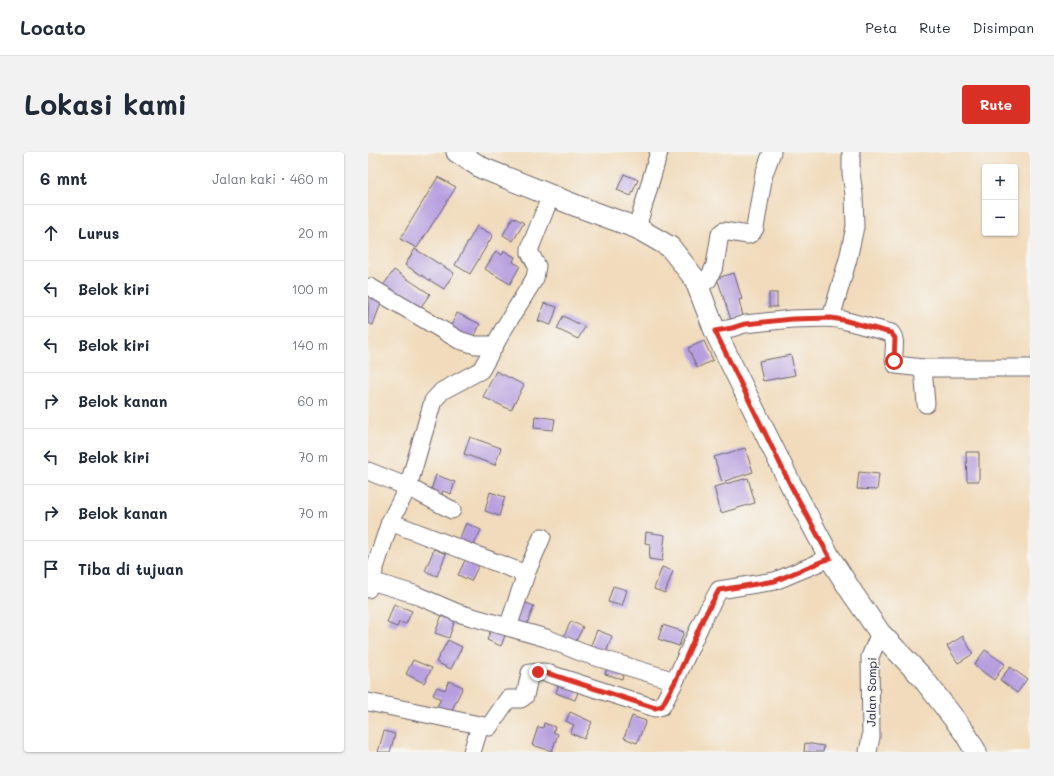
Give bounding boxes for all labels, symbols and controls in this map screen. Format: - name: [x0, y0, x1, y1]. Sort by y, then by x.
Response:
- text: Locato: [20, 15, 86, 40]
- text: Peta: [865, 18, 897, 37]
- text: Rute: [919, 18, 951, 37]
- text: Disimpan: [973, 18, 1034, 37]
- button: Rute: [962, 85, 1030, 124]
- text: Lokasi kami: [24, 86, 187, 122]
- map controls: [982, 164, 1018, 236]
- button: +: [982, 164, 1018, 200]
- text: 6 mnt: [40, 167, 87, 189]
- text: Jalan kaki · 460 m: [212, 170, 328, 187]
- button: −: [982, 200, 1018, 236]
- icon: ahead: [40, 222, 62, 244]
- text: Lurus: [78, 223, 119, 243]
- text: 20 m: [298, 224, 328, 241]
- icon: left: [40, 278, 62, 300]
- text: Belok kiri: [78, 279, 150, 299]
- text: 100 m: [292, 280, 328, 297]
- icon: left: [40, 334, 62, 356]
- text: Belok kiri: [78, 335, 150, 355]
- text: 140 m: [292, 336, 328, 353]
- route start: [885, 352, 903, 370]
- icon: right: [40, 390, 62, 412]
- text: Belok kanan: [78, 391, 167, 411]
- text: 60 m: [298, 392, 328, 409]
- icon: left: [40, 446, 62, 468]
- text: Belok kiri: [78, 447, 150, 467]
- text: 70 m: [298, 448, 328, 465]
- icon: right: [40, 502, 62, 524]
- text: Belok kanan: [78, 503, 167, 523]
- text: 70 m: [298, 504, 328, 521]
- icon: arrive: [40, 558, 62, 580]
- text: Tiba di tujuan: [78, 559, 183, 579]
- street label: Jalan Sompi: [862, 657, 880, 727]
- route end: [529, 663, 547, 681]

